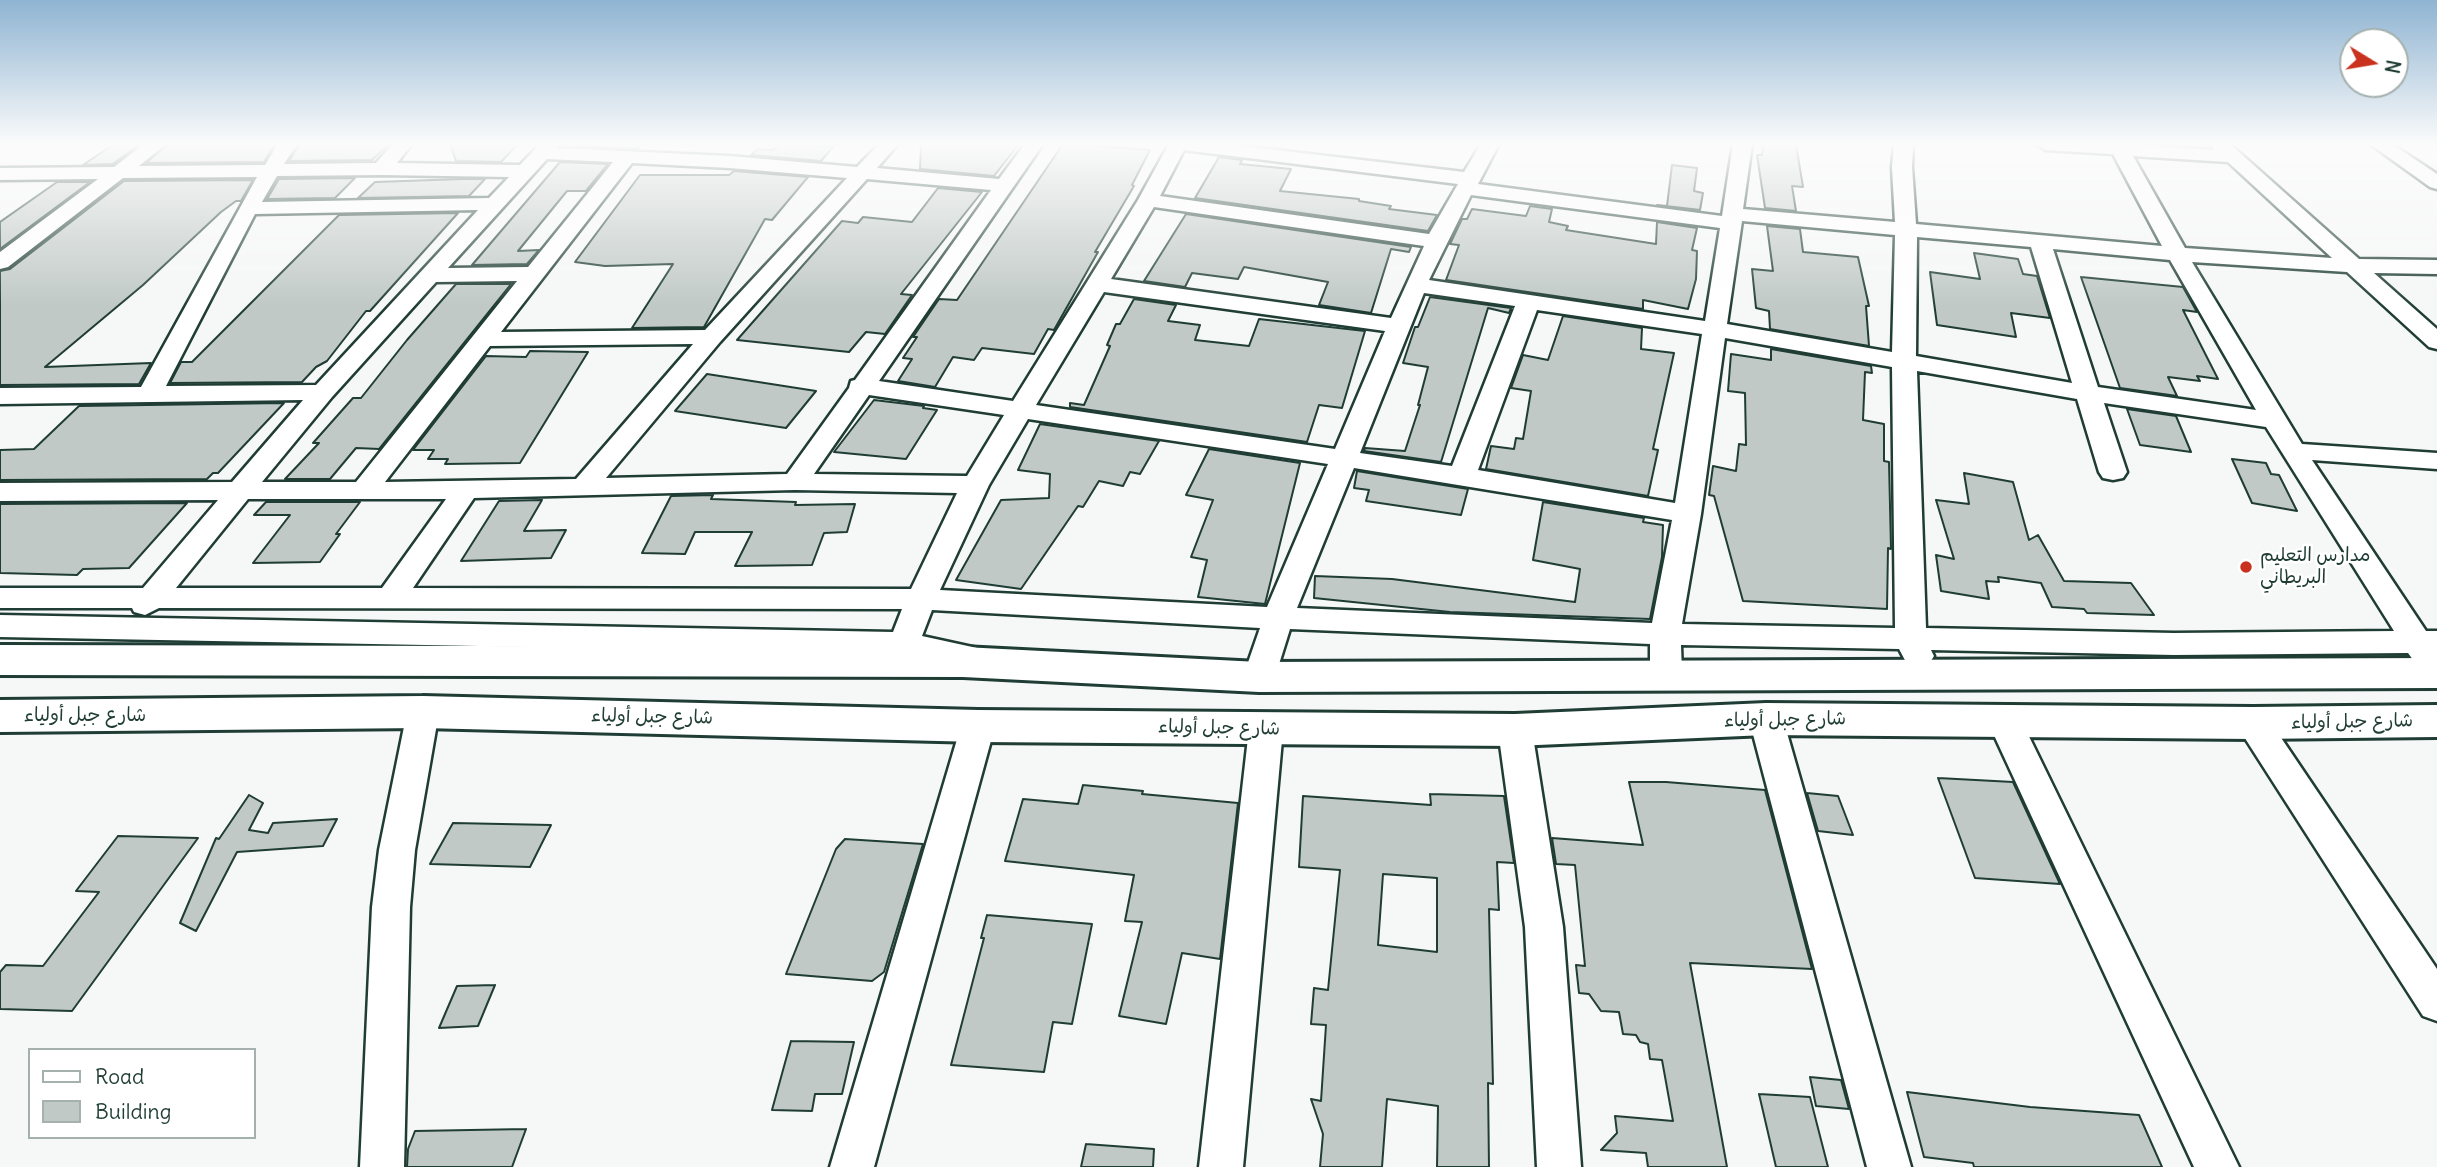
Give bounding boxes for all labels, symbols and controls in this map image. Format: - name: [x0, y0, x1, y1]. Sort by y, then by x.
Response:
- north arrow: [2339, 28, 2409, 98]
- text: N: [2380, 58, 2406, 75]
- place label: مدارس التعليم البريطاني: [2260, 545, 2371, 589]
- marker: مدارس التعليم البريطاني: [2238, 559, 2254, 575]
- street label: شارع جبل أولياء: [24, 705, 146, 727]
- street label: شارع جبل أولياء: [591, 705, 713, 729]
- street label: شارع جبل أولياء: [1724, 708, 1846, 732]
- street label: شارع جبل أولياء: [2291, 710, 2413, 734]
- street label: شارع جبل أولياء: [1158, 716, 1280, 740]
- legend: [28, 1048, 256, 1139]
- text: Road: [95, 1063, 144, 1090]
- text: Building: [95, 1098, 171, 1125]

